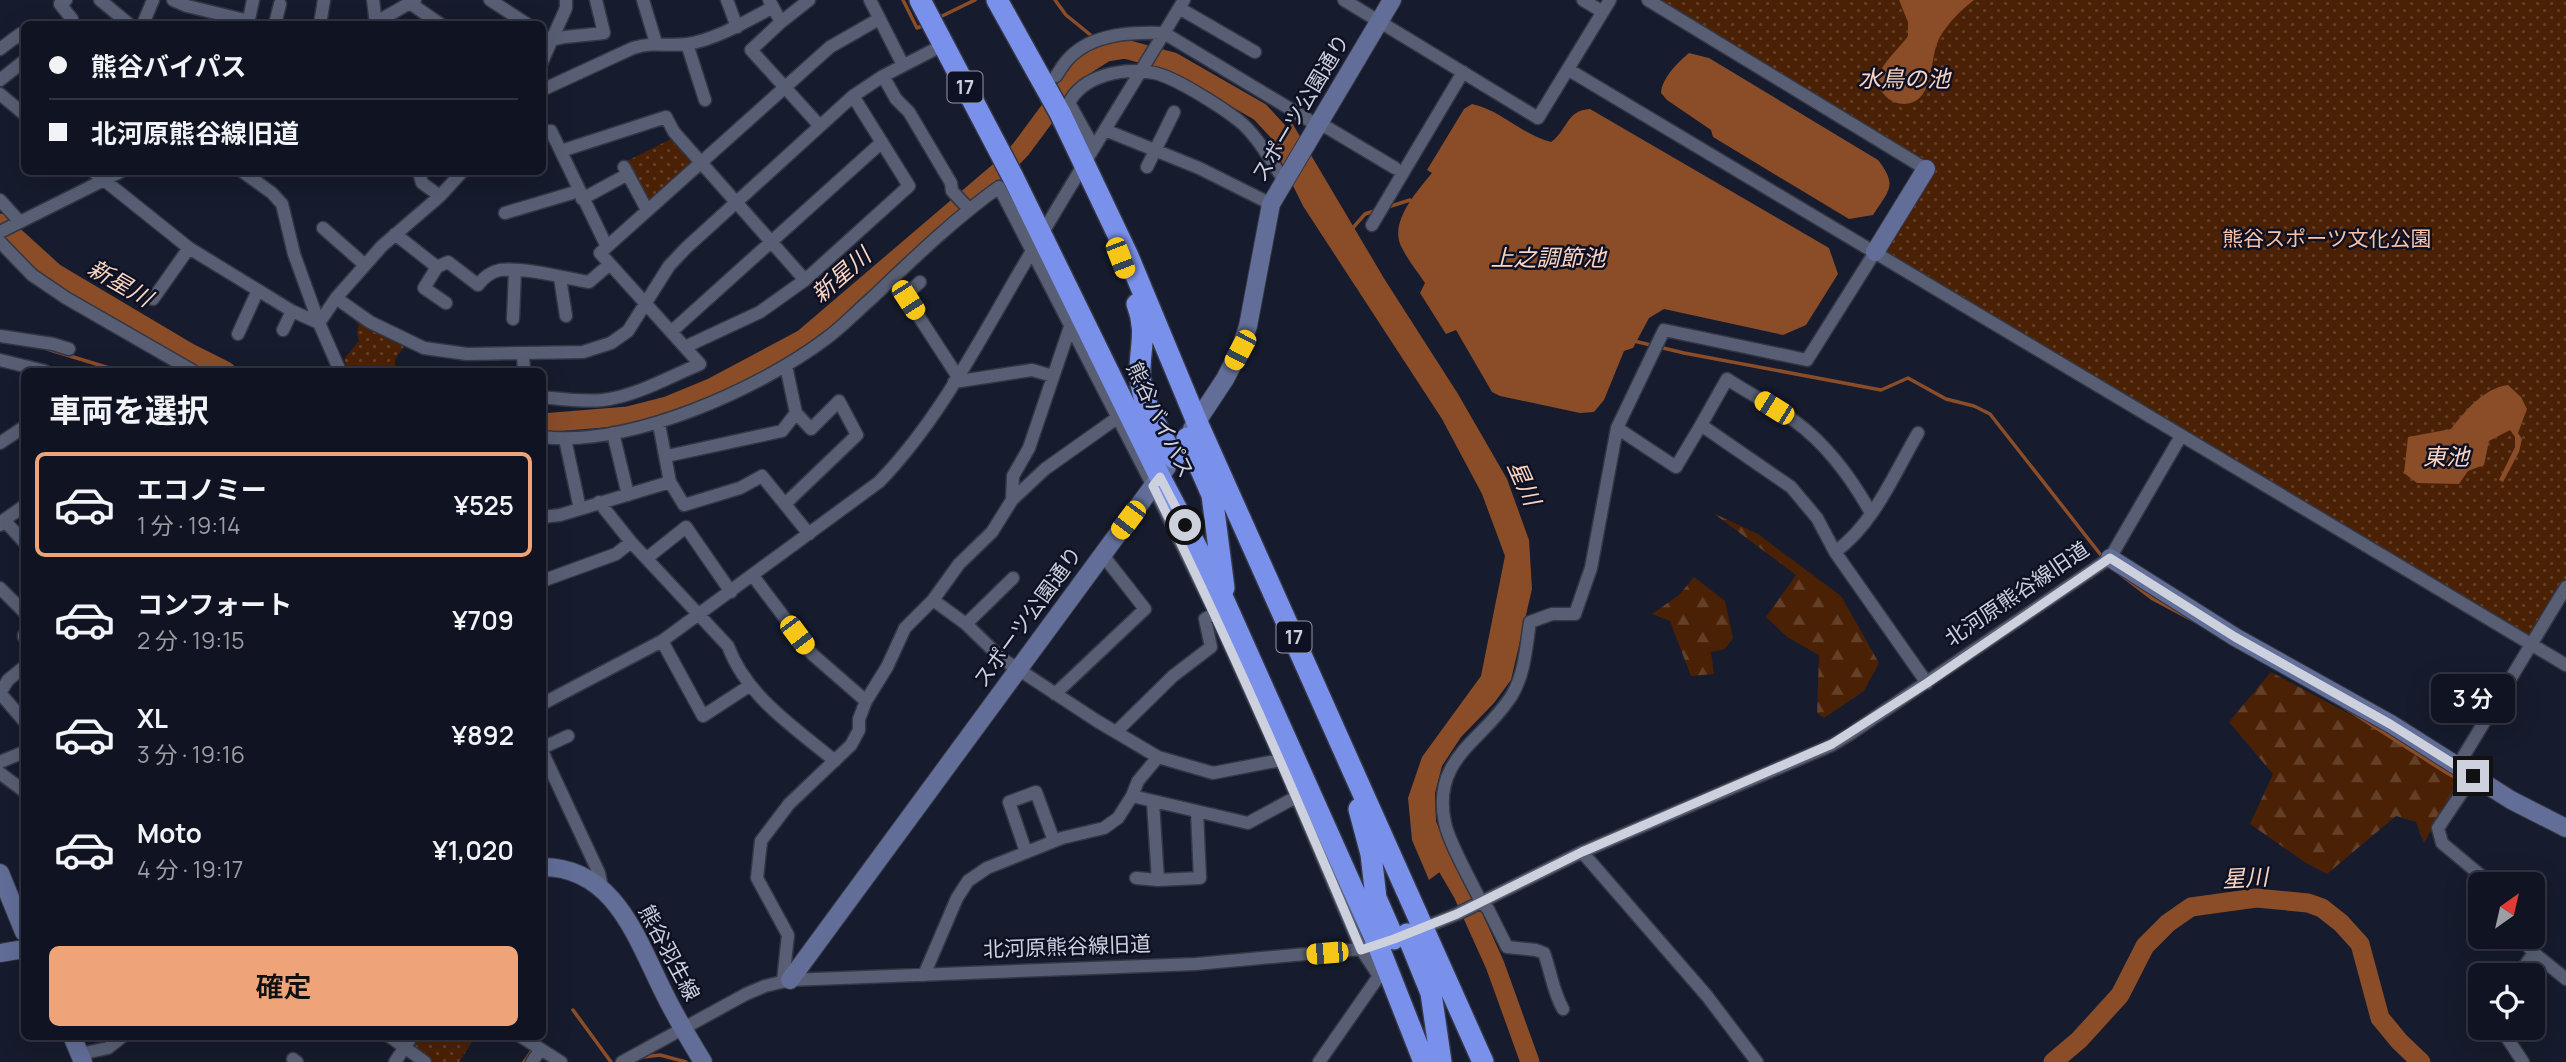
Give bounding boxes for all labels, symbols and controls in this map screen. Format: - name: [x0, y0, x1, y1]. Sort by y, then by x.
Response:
- street label: スポーツ公園通り: [1245, 28, 1355, 187]
- text: 熊谷バイパス: [91, 48, 246, 84]
- water label: 水鳥の池: [1858, 62, 1952, 94]
- road number: 17: [948, 72, 982, 102]
- text: 北河原熊谷線旧道: [91, 115, 299, 151]
- park label: 熊谷スポーツ文化公園: [2222, 224, 2432, 252]
- car: [1103, 235, 1138, 281]
- water label: 新星川: [804, 238, 879, 309]
- water label: 上之調節池: [1491, 241, 1608, 273]
- water label: 新星川: [83, 251, 161, 315]
- car: [888, 277, 929, 323]
- car: [1221, 327, 1260, 373]
- street label: 熊谷バイパス: [1121, 357, 1201, 482]
- text: 車両を選択: [49, 388, 209, 432]
- car: [1751, 388, 1798, 428]
- water label: 東池: [2423, 440, 2471, 472]
- water label: 星川: [1501, 455, 1550, 513]
- text: エコノミー: [137, 471, 267, 507]
- icon: car: [53, 473, 116, 536]
- text: ¥525: [454, 487, 514, 523]
- car: [1107, 497, 1150, 543]
- text: 1 分 · 19:14: [137, 509, 241, 541]
- route start: [1169, 509, 1201, 541]
- street label: 北河原熊谷線旧道: [1939, 535, 2094, 652]
- street label: スポーツ公園通り: [967, 540, 1088, 692]
- text: コンフォート: [137, 586, 292, 622]
- icon: car: [53, 588, 116, 651]
- text: ¥709: [452, 602, 514, 638]
- car: [776, 612, 819, 658]
- road number: 17: [1276, 622, 1312, 652]
- text: 2 分 · 19:15: [137, 624, 245, 656]
- callout: 3 分: [2431, 674, 2515, 724]
- text: 3 分: [2453, 682, 2493, 714]
- text: XL: [137, 700, 168, 736]
- icon: car: [53, 703, 116, 766]
- text: ¥892: [452, 717, 514, 753]
- text: 3 分 · 19:16: [137, 738, 245, 770]
- route end: [2457, 760, 2489, 792]
- text: Moto: [137, 815, 202, 851]
- icon: car: [53, 818, 116, 881]
- text: ¥1,020: [432, 832, 514, 868]
- text: 4 分 · 19:17: [137, 853, 243, 885]
- water label: 星川: [2221, 860, 2272, 894]
- north arrow: [2468, 872, 2544, 948]
- map controls: [2468, 872, 2545, 1040]
- street label: 熊谷羽生線: [633, 900, 707, 1005]
- street label: 北河原熊谷線旧道: [983, 929, 1151, 963]
- car: [1306, 941, 1349, 965]
- button: 確定: [49, 946, 518, 1026]
- button: locate: [2468, 963, 2545, 1040]

